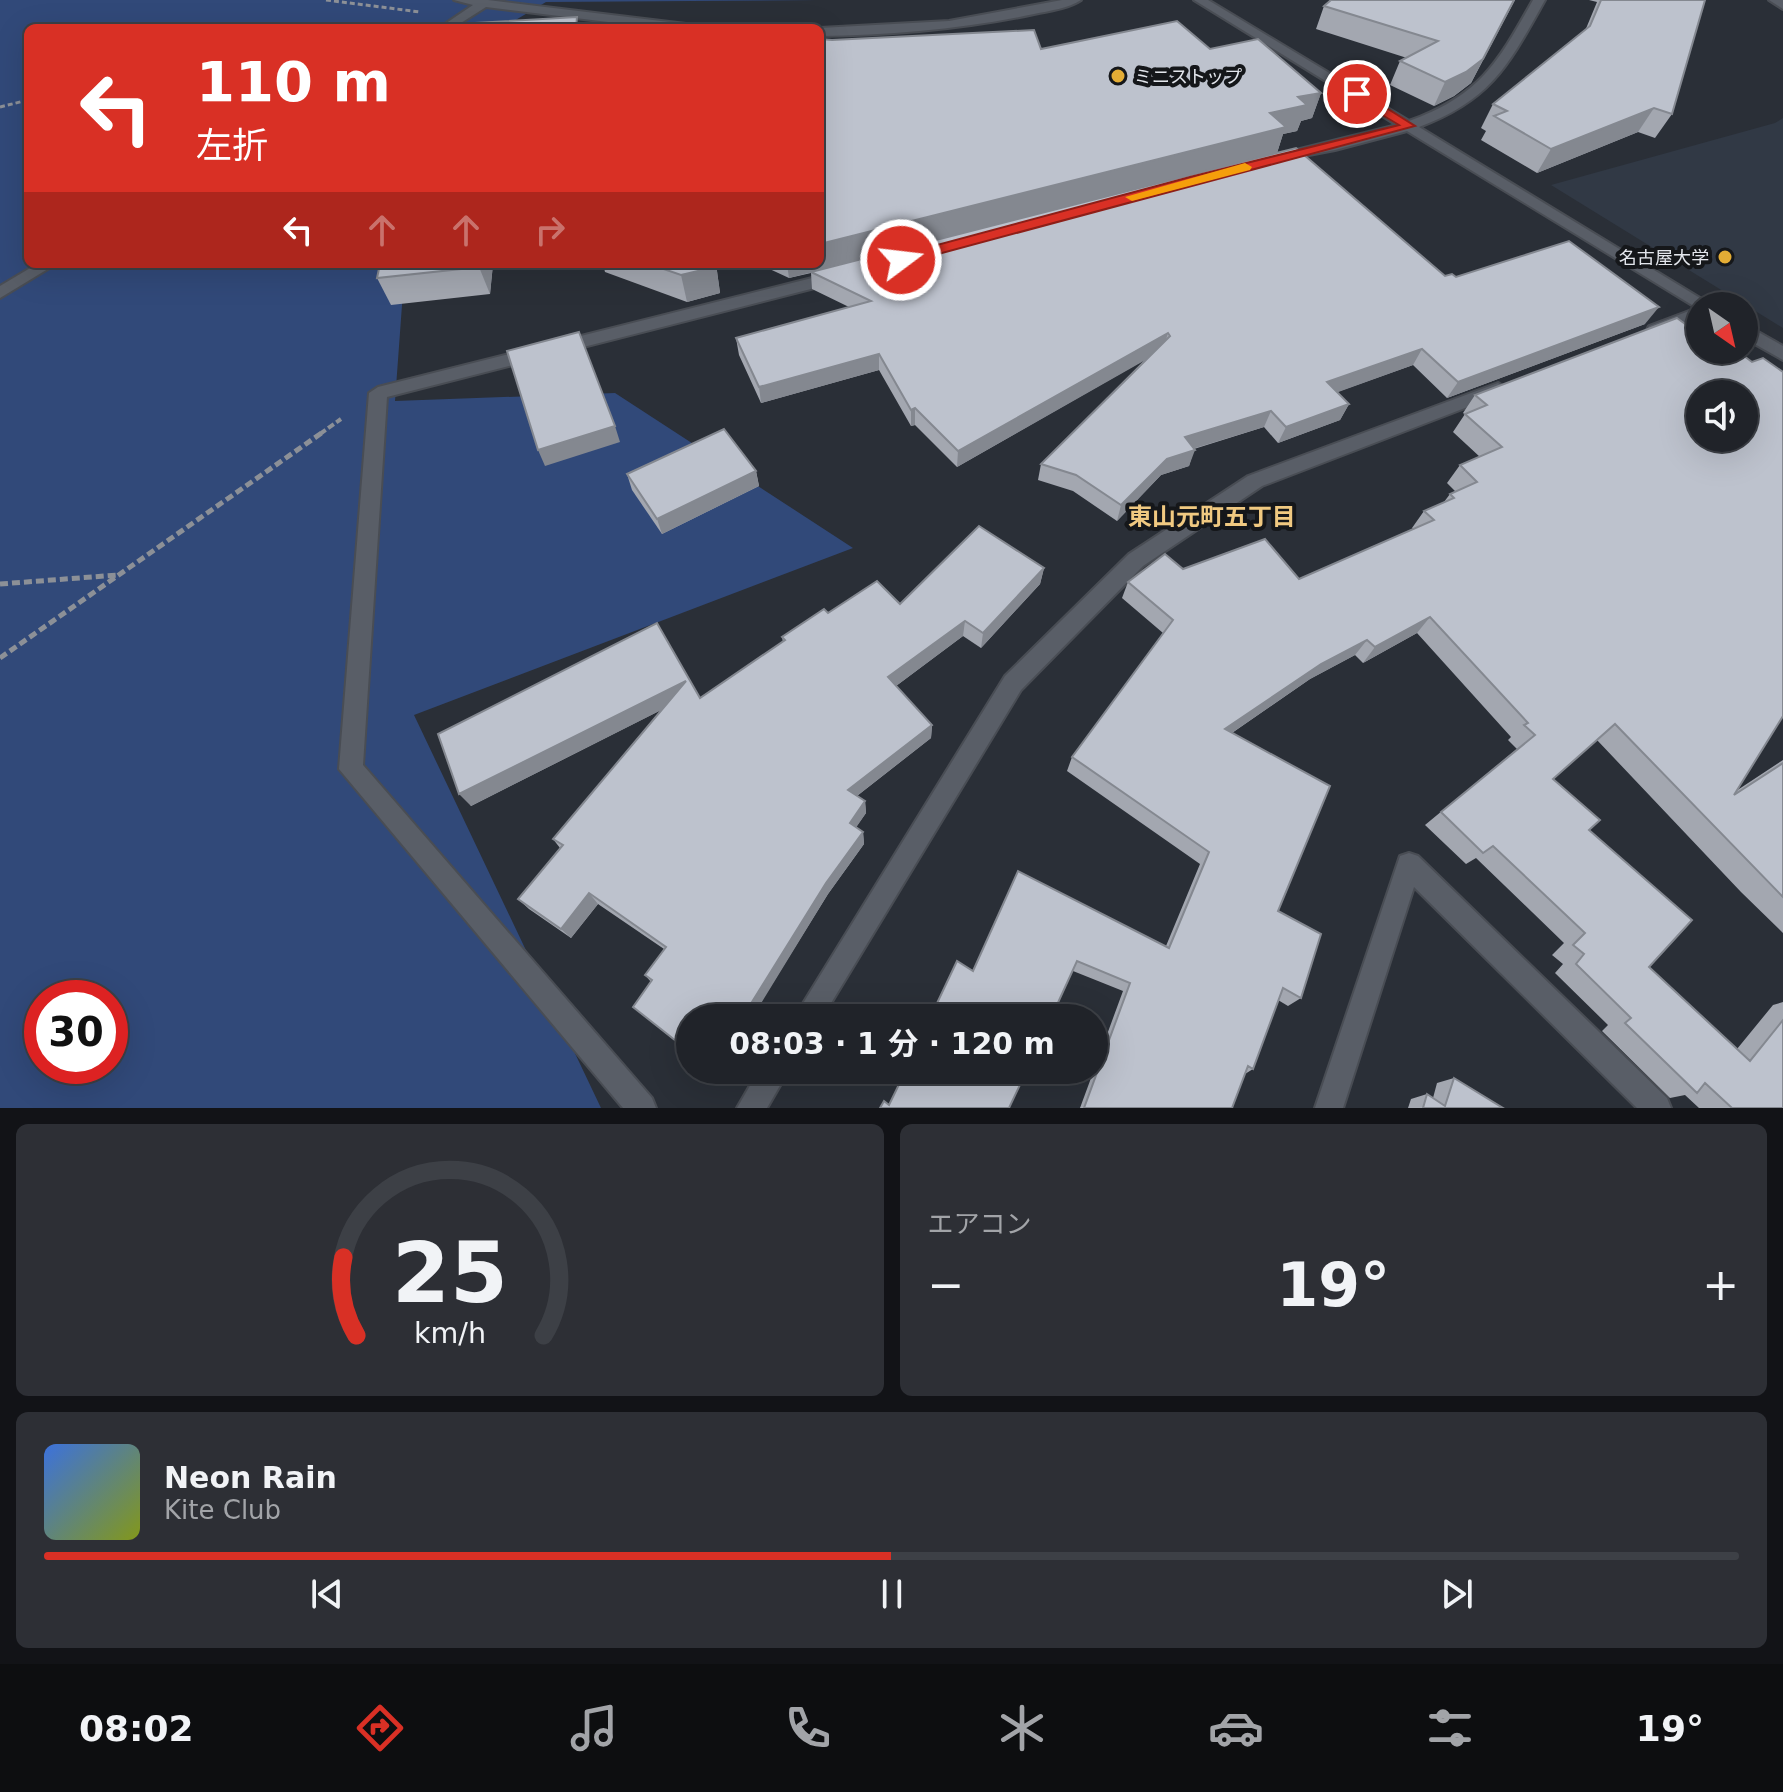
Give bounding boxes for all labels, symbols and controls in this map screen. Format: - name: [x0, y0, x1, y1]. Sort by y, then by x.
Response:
- text: 110 m: [196, 49, 391, 114]
- icon: left: [64, 56, 168, 160]
- pin: [1323, 60, 1391, 128]
- place label: ミニストップ: [1134, 66, 1242, 87]
- marker: ミニストップ: [1109, 67, 1127, 85]
- icon: arrive: [1335, 72, 1379, 116]
- text: 左折: [196, 125, 268, 166]
- icon: left: [276, 208, 320, 252]
- icon: ahead: [360, 208, 404, 252]
- icon: ahead: [444, 208, 488, 252]
- icon: right: [528, 208, 572, 252]
- position arrow: [859, 218, 943, 302]
- place label: 名古屋大学: [1619, 247, 1709, 268]
- marker: 名古屋大学: [1716, 248, 1734, 266]
- north arrow: [1686, 292, 1758, 364]
- map controls: [1686, 292, 1758, 452]
- button: sound: [1686, 380, 1758, 452]
- district label: 東山元町五丁目: [1128, 503, 1296, 531]
- speed limit sign: 30: [24, 980, 128, 1084]
- text: 08:03 · 1 分 · 120 m: [729, 1026, 1055, 1061]
- text: エアコン: [928, 1209, 1032, 1239]
- text: 25: [392, 1225, 508, 1322]
- text: 19°: [1277, 1250, 1390, 1320]
- text: −: [928, 1259, 964, 1310]
- text: +: [1702, 1259, 1739, 1310]
- text: km/h: [414, 1316, 486, 1350]
- text: Neon Rain: [164, 1460, 337, 1495]
- text: Kite Club: [164, 1495, 281, 1525]
- icon: previous: [305, 1572, 349, 1616]
- icon: pause: [870, 1572, 914, 1616]
- icon: next: [1435, 1572, 1479, 1616]
- icon: directions: [352, 1700, 408, 1756]
- icon: music: [566, 1700, 622, 1756]
- icon: phone: [780, 1700, 836, 1756]
- icon: climate: [994, 1700, 1050, 1756]
- icon: car: [1208, 1700, 1264, 1756]
- icon: filters: [1422, 1700, 1478, 1756]
- text: 08:02: [79, 1708, 194, 1749]
- text: 19°: [1636, 1708, 1704, 1749]

